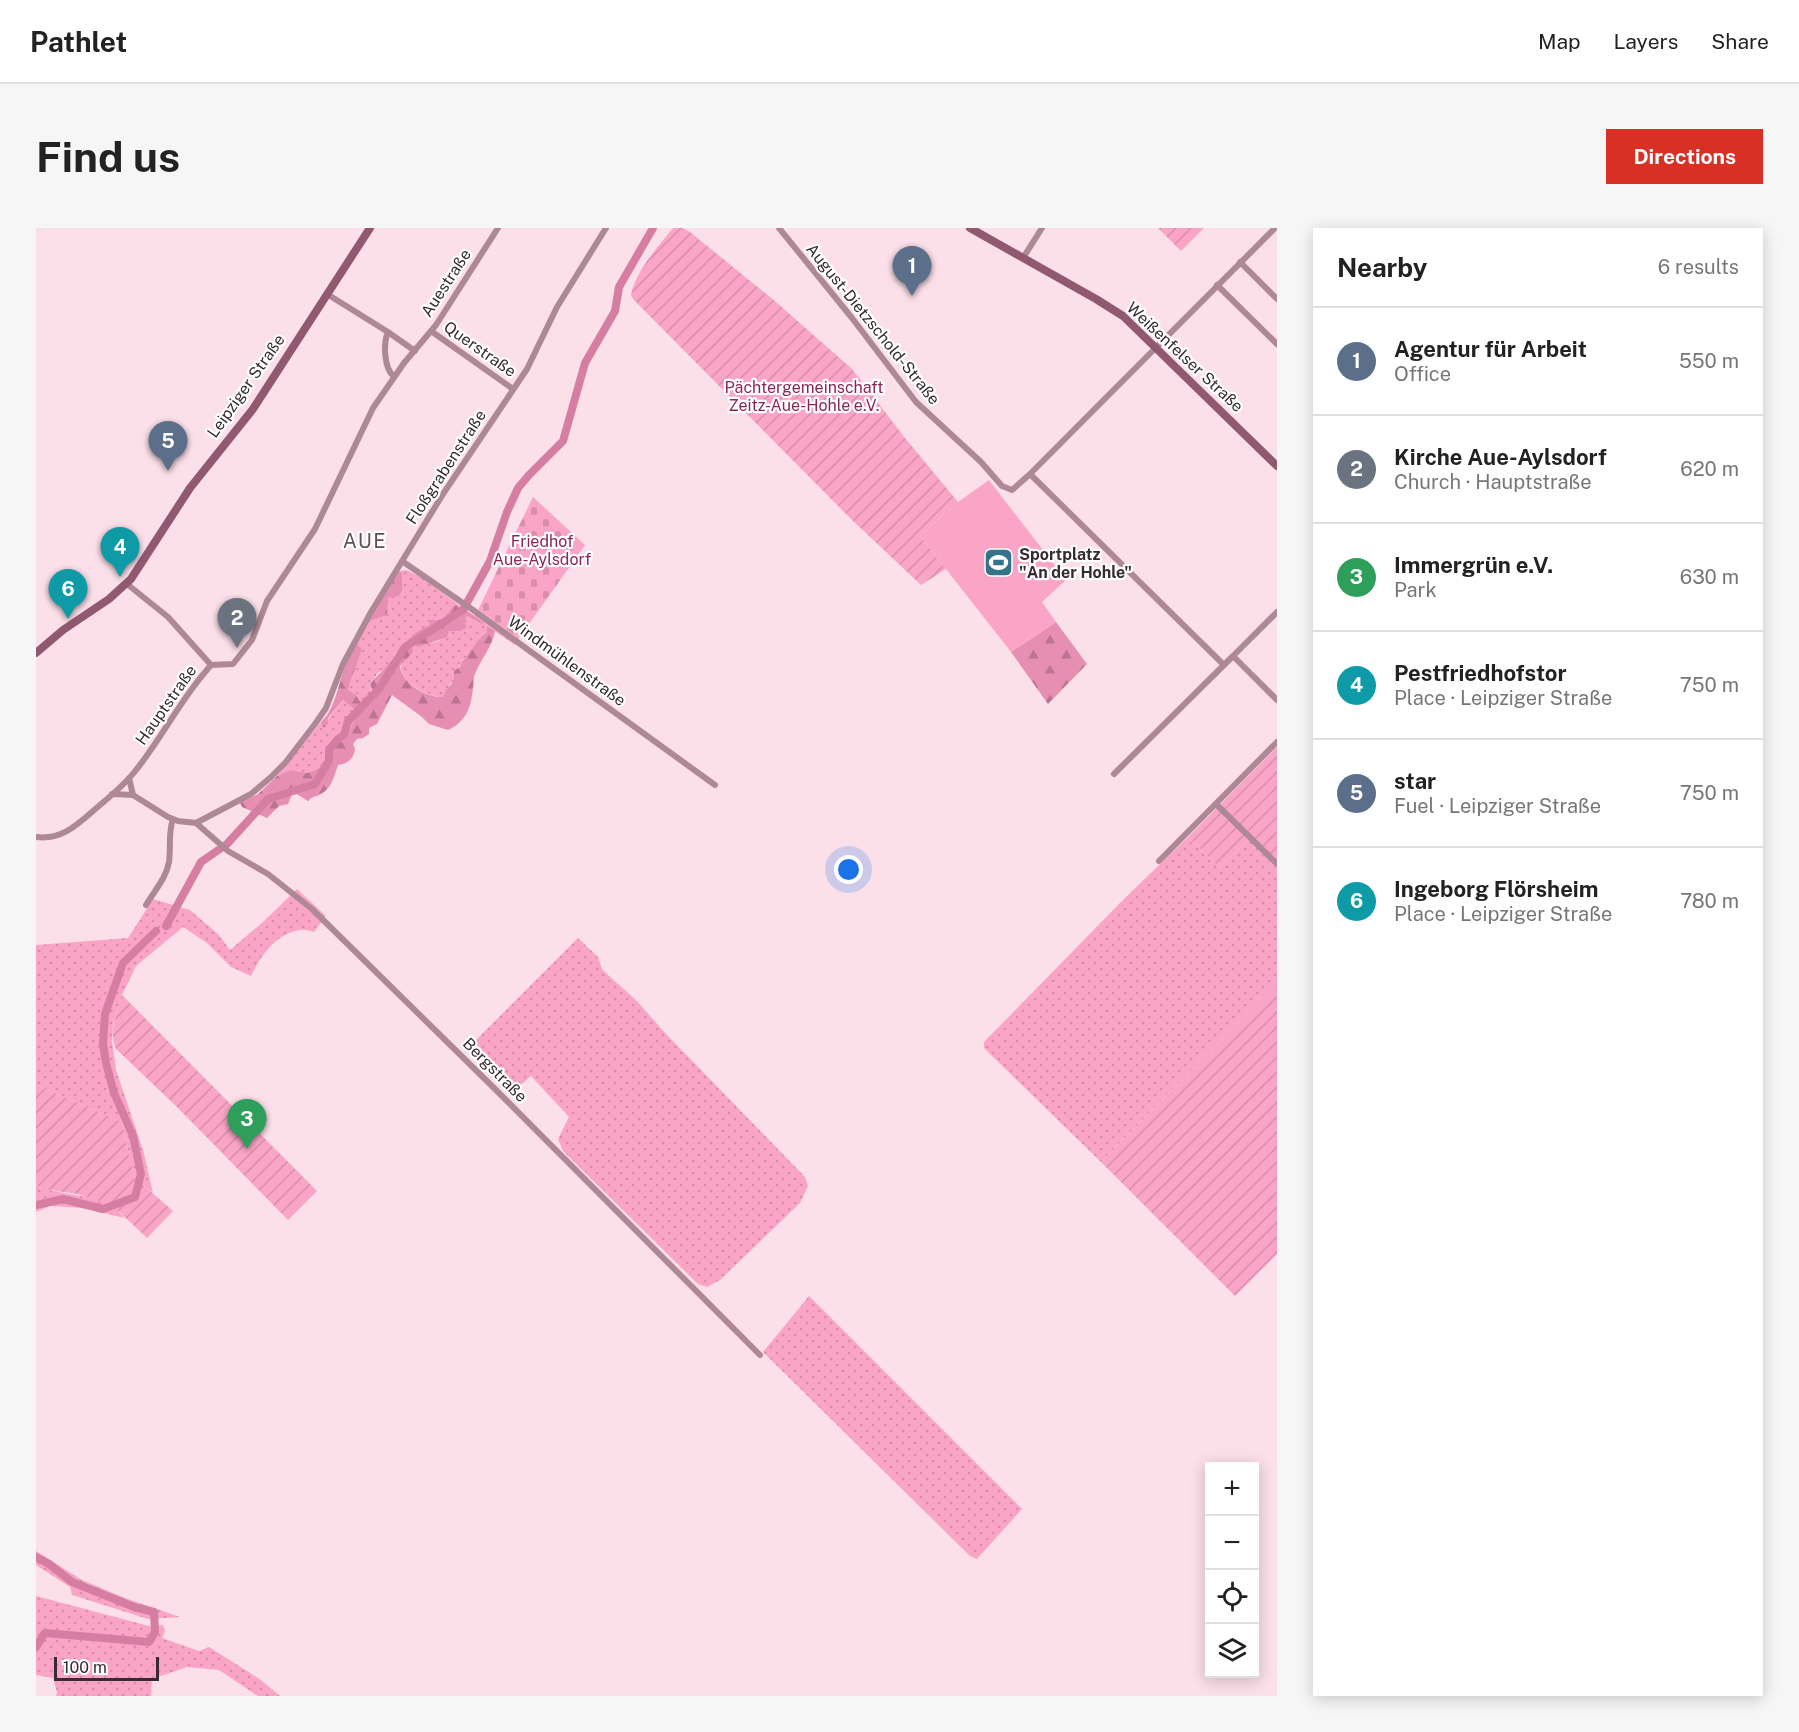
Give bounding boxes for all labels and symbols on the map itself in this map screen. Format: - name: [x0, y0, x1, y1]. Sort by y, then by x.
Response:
- street label: August-Dietzschold-Straße: [802, 240, 944, 408]
- street label: Auestraße: [417, 246, 475, 320]
- pin: 1: [892, 247, 932, 296]
- street label: Weißenfelser Straße: [1123, 298, 1247, 416]
- street label: Querstraße: [440, 317, 520, 381]
- street label: Leipziger Straße: [203, 331, 289, 441]
- park label: Pächtergemeinschaft Zeitz-Aue-Hohle e.V.: [725, 378, 883, 415]
- street label: Floßgrabenstraße: [402, 406, 490, 528]
- pin: 5: [148, 422, 188, 471]
- pin: 4: [100, 528, 140, 577]
- district label: AUE: [343, 529, 387, 553]
- park label: Friedhof Aue-Aylsdorf: [493, 532, 591, 569]
- place label: Sportplatz "An der Hohle": [1019, 545, 1132, 582]
- sports icon: Sportplatz "An der Hohle": [982, 547, 1014, 579]
- pin: 6: [48, 570, 87, 619]
- pin: 2: [218, 598, 256, 648]
- street label: Windmühlenstraße: [504, 612, 630, 710]
- street label: Hauptstraße: [131, 661, 201, 749]
- your location: [834, 855, 863, 884]
- street label: Bergstraße: [459, 1034, 531, 1106]
- pin: 3: [228, 1100, 266, 1149]
- scale bar: [54, 1654, 159, 1682]

